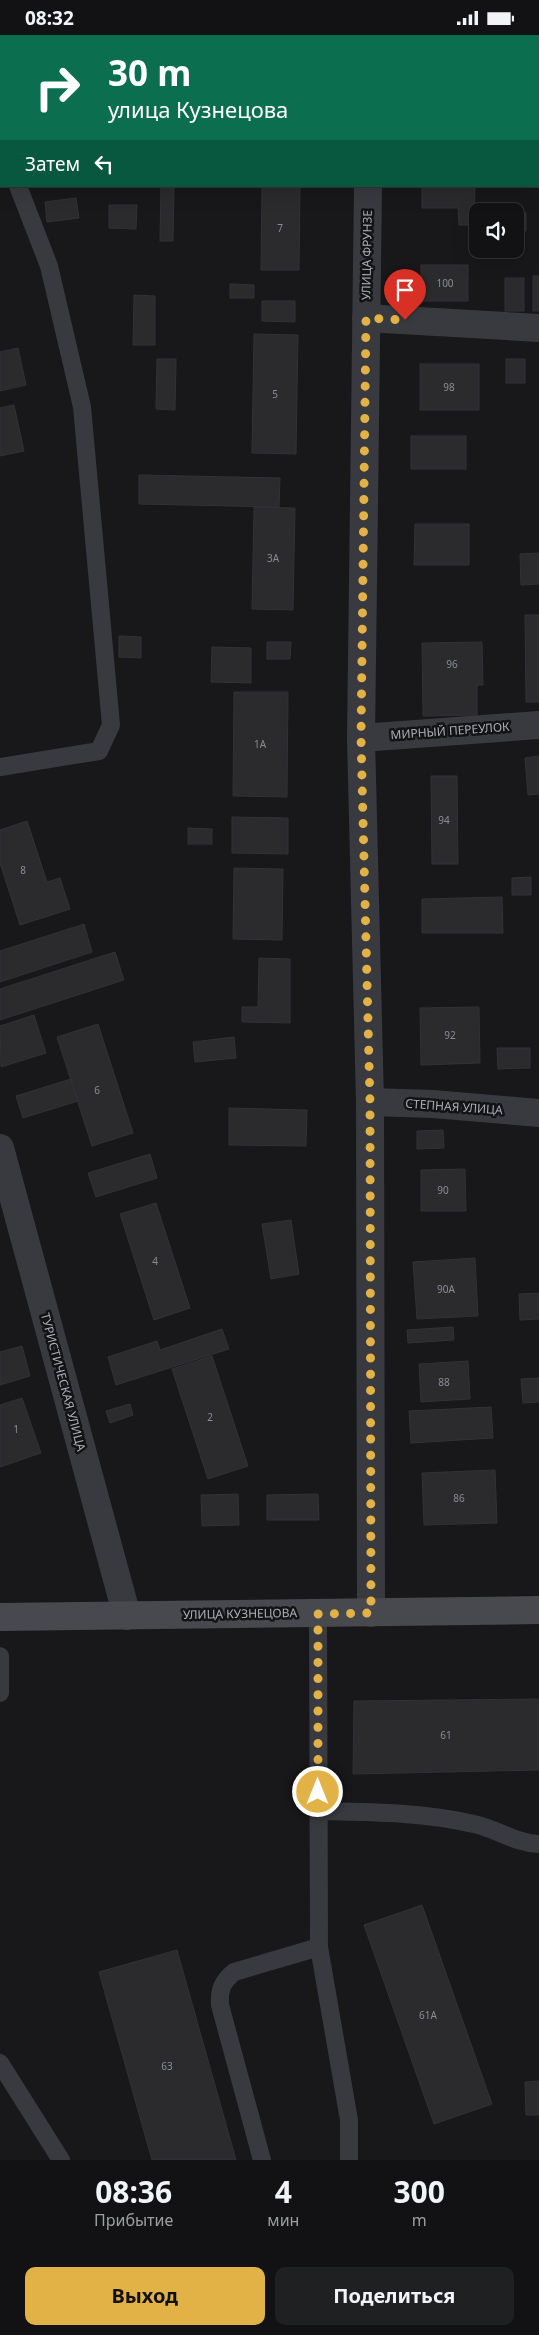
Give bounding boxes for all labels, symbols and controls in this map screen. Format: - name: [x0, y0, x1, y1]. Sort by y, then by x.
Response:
- text: 08:32: [25, 5, 74, 31]
- text: 30 m: [108, 49, 191, 96]
- icon: right: [25, 55, 90, 120]
- text: улица Кузнецова: [108, 94, 288, 124]
- icon: left: [90, 150, 118, 178]
- text: Затем: [25, 151, 80, 177]
- map controls: [469, 203, 524, 258]
- button: sound: [469, 203, 524, 258]
- street label: УЛИЦА ФРУНЗЕ: [357, 210, 376, 300]
- house number: 7: [277, 221, 283, 235]
- pin: [384, 269, 426, 320]
- icon: arrive: [391, 276, 419, 304]
- house number: 100: [436, 276, 454, 290]
- house number: 98: [443, 380, 455, 394]
- house number: 5: [272, 387, 278, 401]
- house number: 3А: [267, 551, 280, 565]
- house number: 96: [446, 657, 458, 671]
- street label: МИРНЫЙ ПЕРЕУЛОК: [390, 718, 511, 743]
- house number: 1А: [254, 737, 267, 751]
- house number: 94: [438, 813, 450, 827]
- house number: 8: [20, 863, 26, 877]
- house number: 92: [444, 1028, 456, 1042]
- house number: 6: [94, 1083, 100, 1097]
- street label: СТЕПНАЯ УЛИЦА: [405, 1095, 504, 1118]
- house number: 90: [437, 1183, 449, 1197]
- house number: 4: [152, 1254, 158, 1268]
- house number: 90А: [437, 1282, 456, 1296]
- street label: ТУРИСТИЧЕСКАЯ УЛИЦА: [37, 1311, 90, 1453]
- house number: 88: [438, 1375, 450, 1389]
- house number: 2: [207, 1410, 213, 1424]
- house number: 1: [13, 1422, 19, 1436]
- house number: 86: [453, 1491, 465, 1505]
- street label: УЛИЦА КУЗНЕЦОВА: [183, 1604, 298, 1623]
- house number: 61: [440, 1728, 452, 1742]
- position arrow: [291, 1765, 343, 1817]
- house number: 61А: [419, 2008, 438, 2022]
- house number: 63: [161, 2059, 173, 2073]
- text: 08:36: [95, 2171, 172, 2212]
- text: 4: [275, 2171, 292, 2212]
- text: 300: [393, 2171, 445, 2212]
- text: Прибытие: [94, 2209, 173, 2231]
- text: мин: [267, 2209, 299, 2231]
- text: m: [412, 2209, 427, 2231]
- button: Выход: [25, 2267, 265, 2325]
- button: Поделиться: [275, 2267, 514, 2325]

